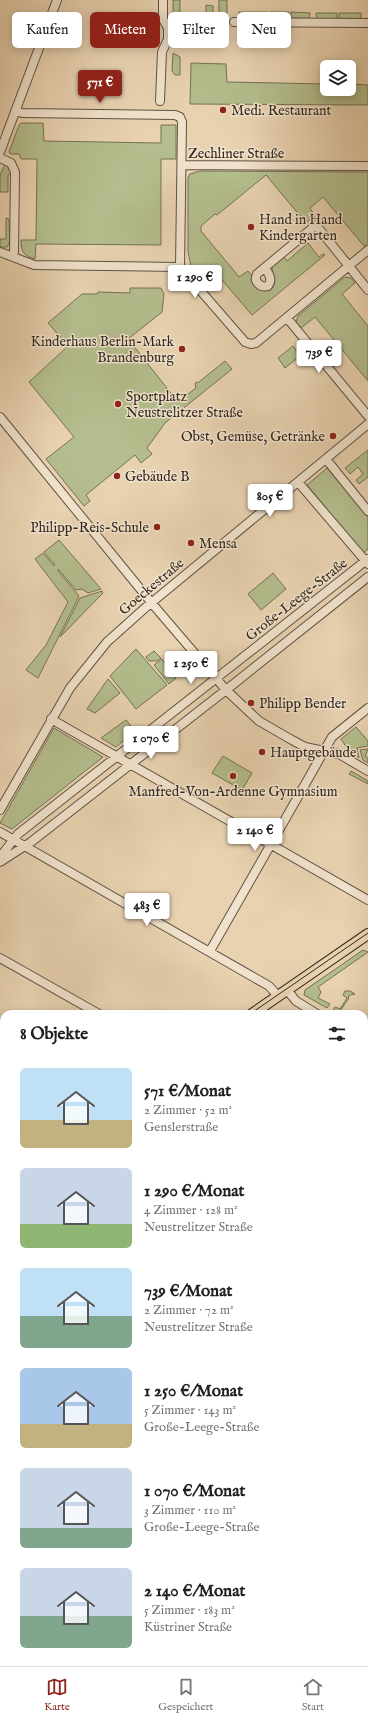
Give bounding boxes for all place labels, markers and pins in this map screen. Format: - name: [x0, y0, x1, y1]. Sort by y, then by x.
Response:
- pin: 571 €: [72, 70, 128, 104]
- place label: Medi. Restaurant: [231, 102, 331, 120]
- marker: Medi. Restaurant: [218, 105, 228, 115]
- place label: Hand in Hand Kindergarten: [259, 211, 343, 245]
- marker: Hand in Hand Kindergarten: [246, 222, 256, 232]
- pin: 1 290 €: [158, 265, 232, 299]
- place label: Kinderhaus Berlin-Mark Brandenburg: [31, 333, 175, 367]
- pin: 739 €: [291, 340, 347, 374]
- marker: Kinderhaus Berlin-Mark Brandenburg: [177, 344, 187, 354]
- place label: Sportplatz Neustrelitzer Straße: [126, 388, 244, 422]
- marker: Sportplatz Neustrelitzer Straße: [113, 399, 123, 409]
- place label: Obst, Gemüse, Getränke: [181, 428, 326, 446]
- marker: Obst, Gemüse, Getränke: [328, 431, 338, 441]
- place label: Gebäude B: [125, 468, 190, 486]
- marker: Gebäude B: [112, 471, 122, 481]
- pin: 805 €: [242, 484, 298, 518]
- place label: Philipp-Reis-Schule: [30, 519, 150, 537]
- marker: Philipp-Reis-Schule: [152, 522, 162, 532]
- place label: Mensa: [199, 535, 238, 553]
- marker: Mensa: [186, 538, 196, 548]
- pin: 1 250 €: [154, 651, 228, 685]
- place label: Philipp Bender: [259, 695, 346, 713]
- marker: Philipp Bender: [246, 698, 256, 708]
- pin: 1 070 €: [114, 726, 188, 760]
- place label: Hauptgebäude: [270, 744, 357, 762]
- marker: Hauptgebäude: [257, 747, 267, 757]
- marker: Manfred-Von-Ardenne Gymnasium: [228, 771, 238, 781]
- place label: Manfred-Von-Ardenne Gymnasium: [128, 783, 338, 801]
- pin: 2 140 €: [218, 818, 292, 852]
- pin: 483 €: [119, 893, 175, 927]

